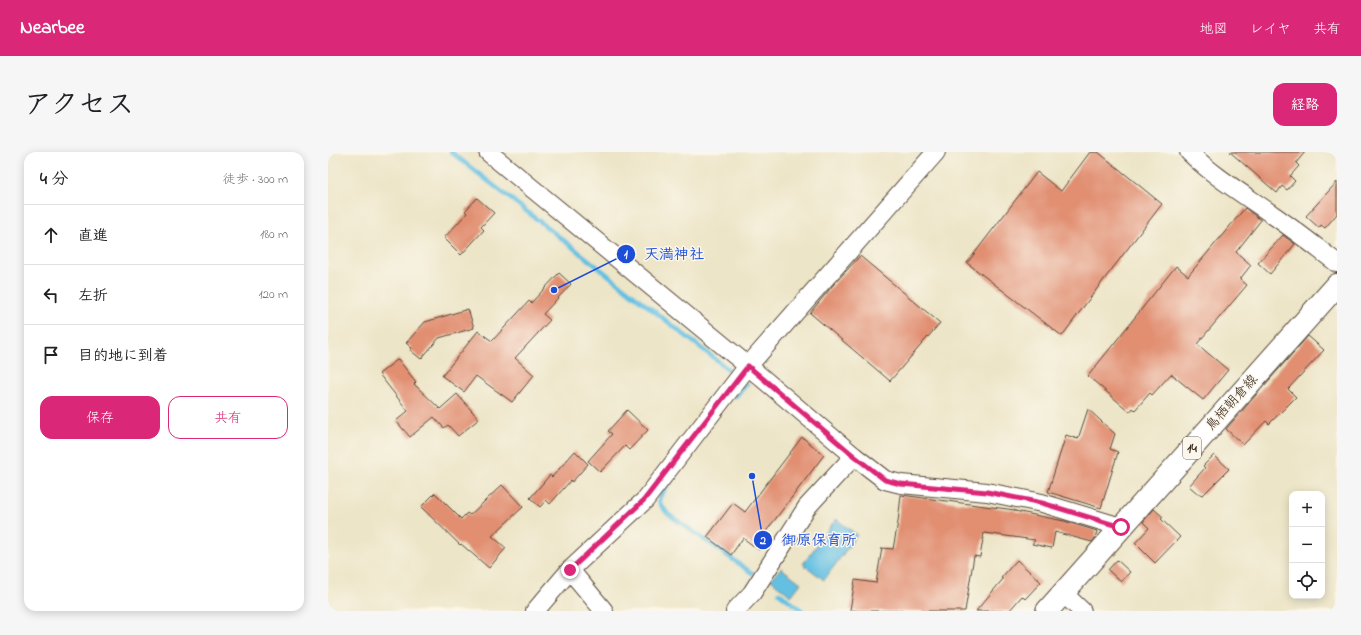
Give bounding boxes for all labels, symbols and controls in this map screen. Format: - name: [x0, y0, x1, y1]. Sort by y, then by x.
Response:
- text: Nearbee: [20, 15, 85, 42]
- text: 地図: [1200, 19, 1228, 40]
- text: レイヤ: [1250, 19, 1291, 40]
- text: 共有: [1313, 19, 1341, 40]
- button: 経路: [1273, 83, 1337, 126]
- text: アクセス: [24, 86, 134, 127]
- text: 4 分: [40, 167, 68, 192]
- text: 徒歩 · 300 m: [223, 170, 288, 189]
- icon: ahead: [40, 224, 62, 246]
- text: 直進: [78, 225, 108, 247]
- text: 180 m: [260, 225, 288, 244]
- callout: 天満神社: [616, 241, 712, 268]
- text: 天満神社: [644, 244, 704, 266]
- text: 1: [624, 246, 628, 264]
- icon: left: [40, 284, 62, 306]
- text: 左折: [78, 285, 108, 307]
- text: 120 m: [258, 285, 288, 304]
- icon: arrive: [40, 344, 62, 366]
- text: 目的地に到着: [78, 345, 168, 367]
- street label: 鳥栖朝倉線: [1201, 370, 1263, 436]
- button: 保存: [40, 396, 160, 439]
- button: 共有: [168, 396, 288, 439]
- road number: 14: [1183, 437, 1201, 459]
- map controls: [1289, 491, 1325, 599]
- button: +: [1289, 491, 1325, 527]
- route start: [1112, 518, 1130, 536]
- callout: 御原保育所: [753, 527, 864, 554]
- button: −: [1289, 527, 1325, 563]
- text: 御原保育所: [781, 530, 857, 552]
- text: 2: [759, 532, 766, 550]
- route end: [561, 561, 579, 579]
- button: locate: [1289, 563, 1325, 599]

